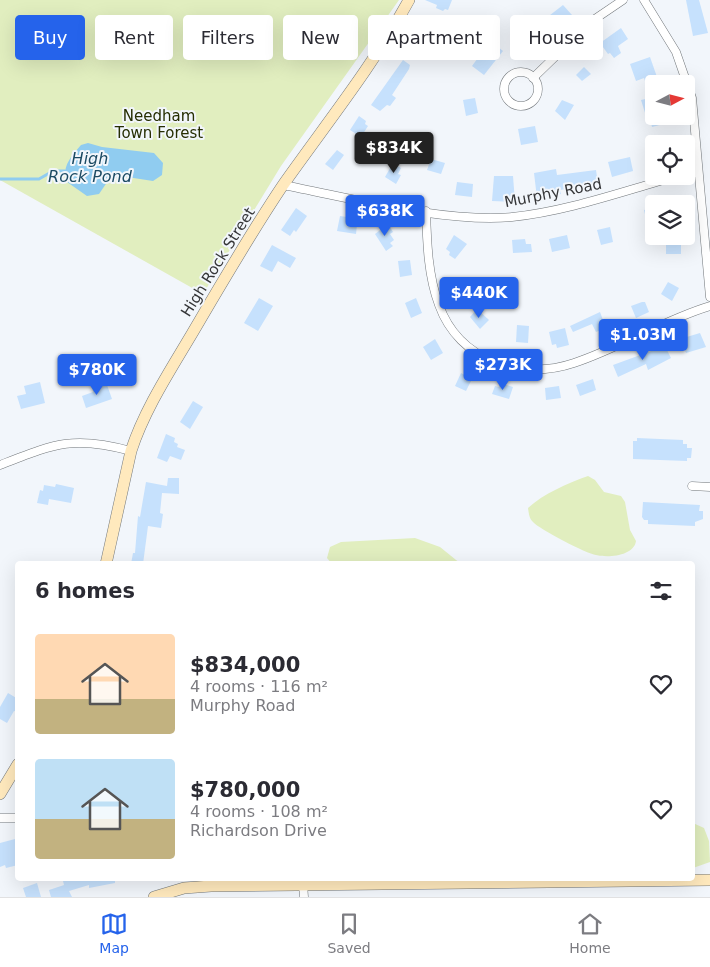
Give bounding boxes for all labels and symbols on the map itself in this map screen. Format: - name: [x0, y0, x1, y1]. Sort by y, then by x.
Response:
- north arrow: [645, 75, 695, 125]
- park label: Needham Town Forest: [114, 107, 203, 142]
- pin: $834K: [359, 132, 429, 174]
- water label: High Rock Pond: [48, 149, 133, 186]
- street label: Murphy Road: [503, 175, 603, 211]
- pin: $638K: [350, 194, 420, 237]
- street label: High Rock Street: [177, 204, 259, 320]
- pin: $440K: [444, 276, 514, 319]
- pin: $1.03M: [602, 318, 684, 361]
- pin: $273K: [468, 348, 538, 391]
- pin: $780K: [62, 354, 132, 396]

